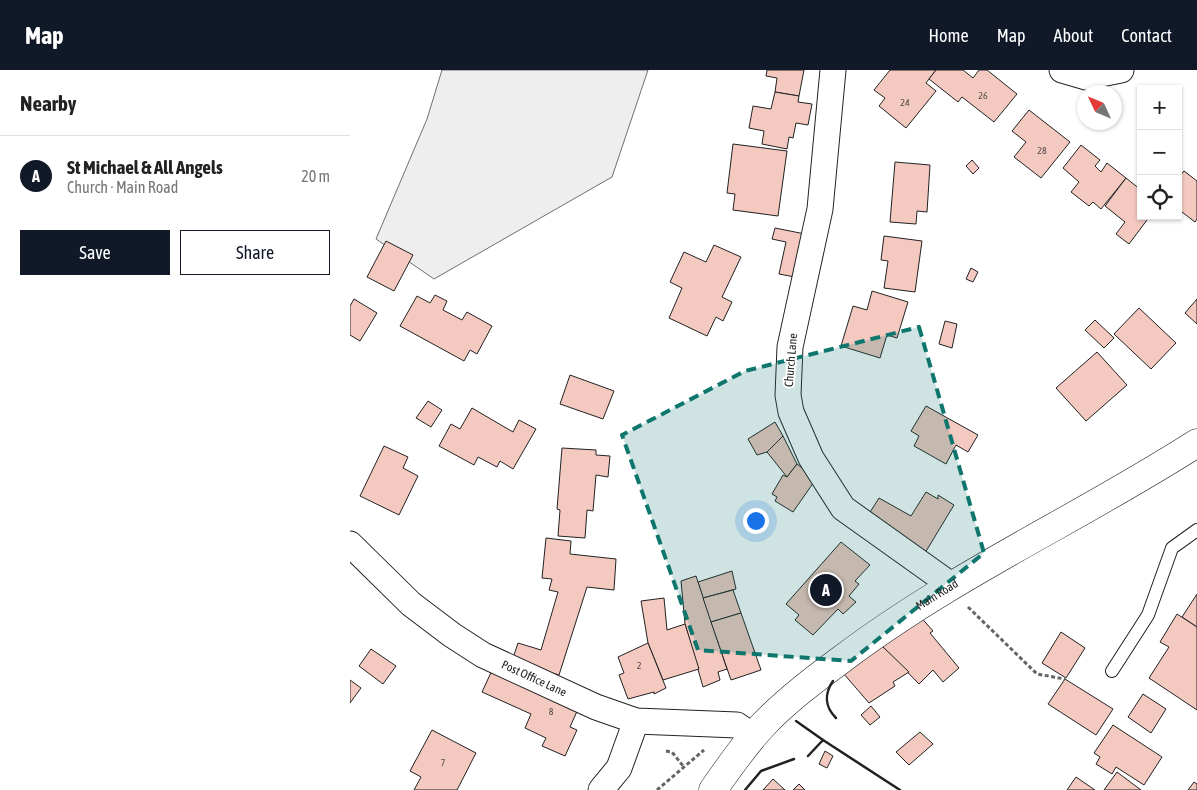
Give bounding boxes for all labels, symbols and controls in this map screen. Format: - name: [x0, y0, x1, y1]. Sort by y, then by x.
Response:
- text: Map: [25, 22, 64, 49]
- text: Home: [929, 25, 969, 46]
- text: Map: [997, 25, 1026, 46]
- text: About: [1054, 25, 1093, 46]
- text: Contact: [1121, 25, 1172, 46]
- north arrow: [1077, 85, 1122, 130]
- map controls: [1137, 85, 1182, 220]
- button: +: [1137, 85, 1182, 130]
- house number: 26: [978, 90, 988, 101]
- text: Nearby: [20, 91, 76, 115]
- house number: 24: [900, 97, 910, 108]
- button: −: [1137, 130, 1182, 175]
- house number: 28: [1037, 145, 1047, 156]
- text: St Michael & All Angels: [67, 156, 223, 178]
- text: A: [32, 167, 40, 185]
- text: 20 m: [301, 167, 330, 185]
- button: locate: [1137, 175, 1182, 220]
- text: Church · Main Road: [67, 178, 178, 196]
- button: Save: [20, 230, 170, 275]
- button: Share: [180, 230, 330, 275]
- street label: Church Lane: [782, 333, 800, 387]
- your location: [743, 508, 769, 534]
- pin: A: [810, 571, 842, 609]
- street label: Main Road: [913, 576, 961, 613]
- street label: Post Office Lane: [499, 657, 569, 699]
- house number: 2: [637, 660, 642, 671]
- house number: 8: [549, 706, 554, 717]
- house number: 7: [441, 757, 446, 768]

